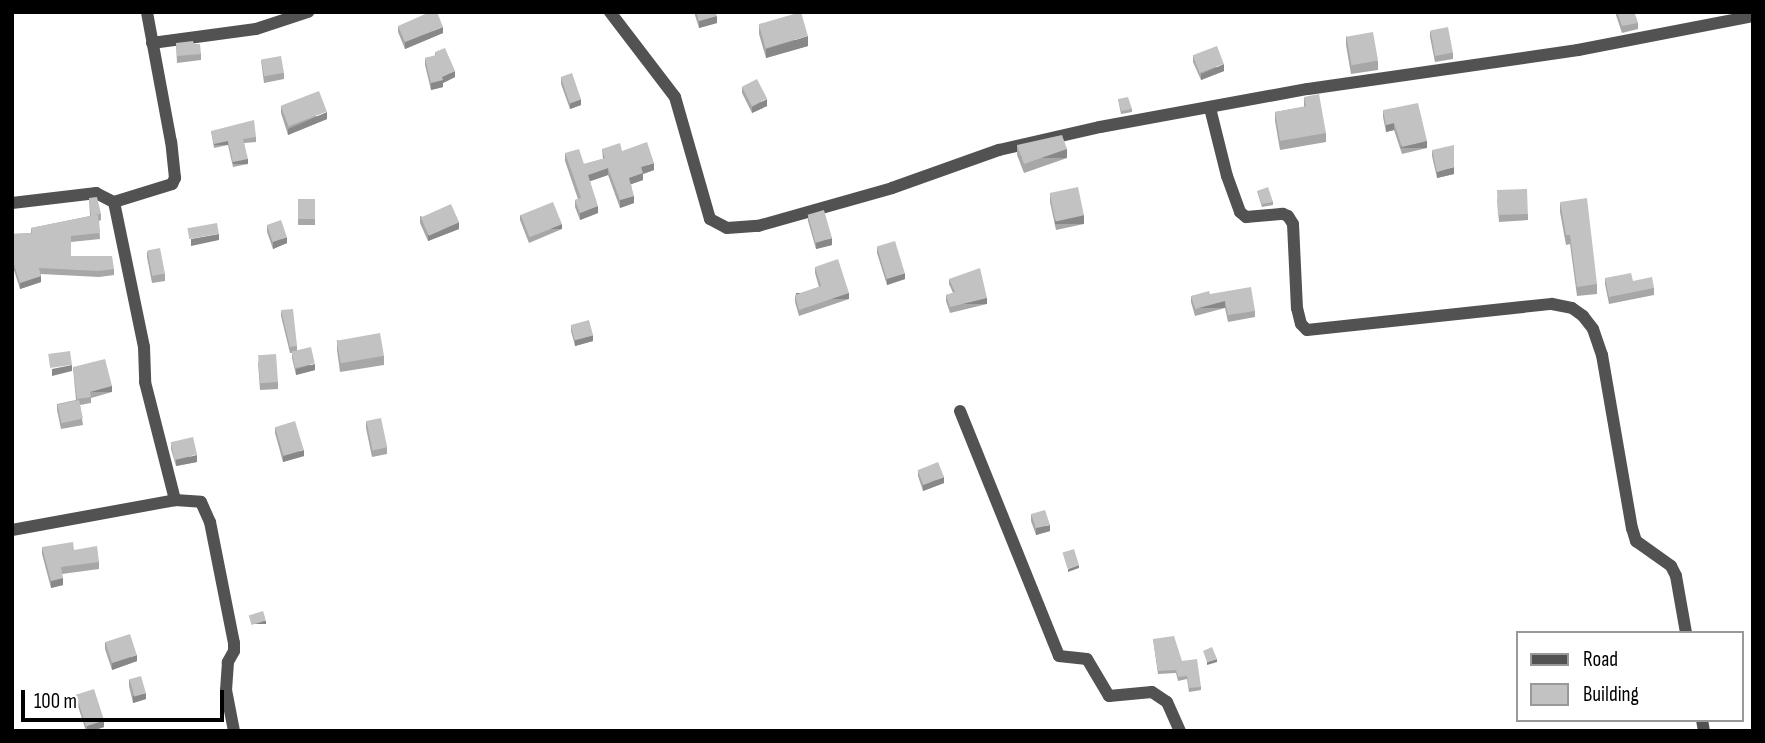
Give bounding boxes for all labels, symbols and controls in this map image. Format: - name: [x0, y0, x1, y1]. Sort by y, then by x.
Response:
- legend: [1516, 631, 1744, 722]
- text: Road: [1583, 647, 1618, 672]
- scale bar: [24, 676, 228, 720]
- text: Building: [1583, 682, 1639, 707]
- text: 100 m: [34, 689, 77, 714]

